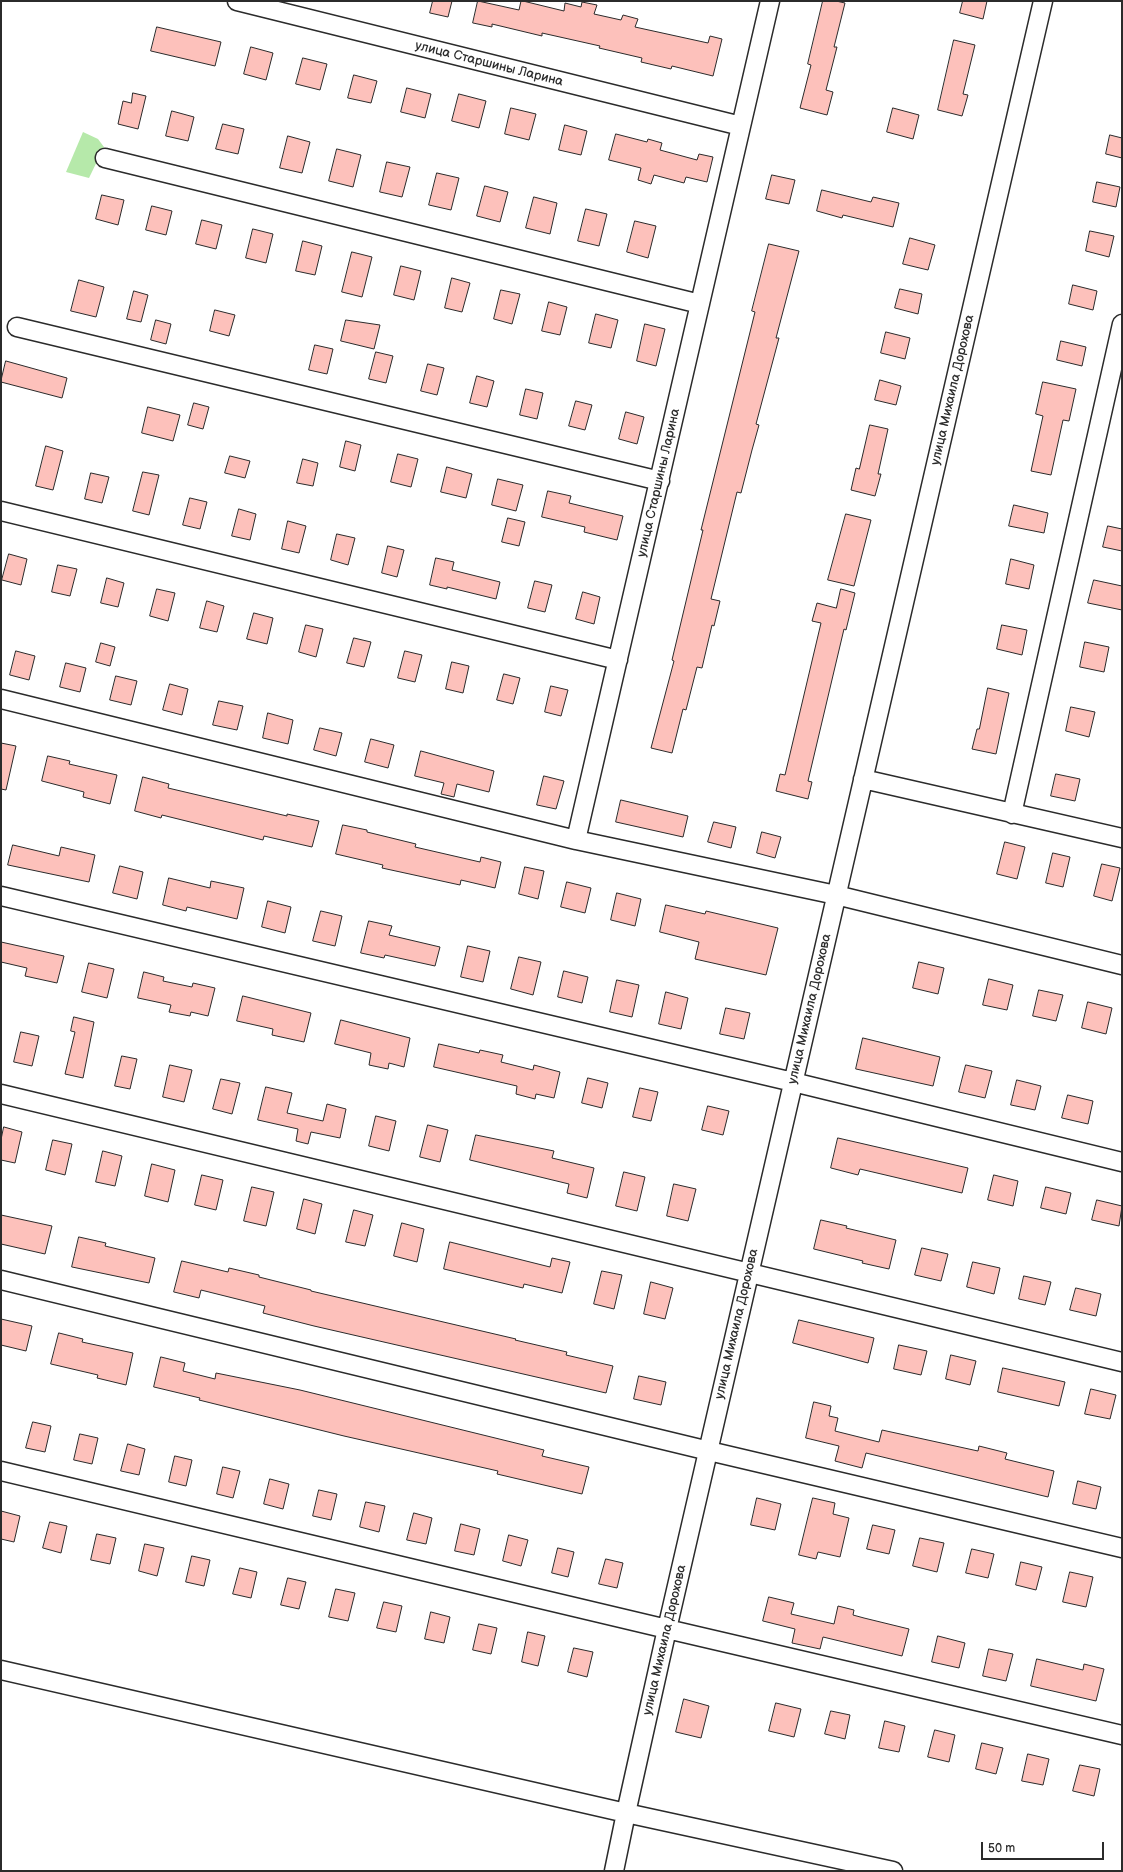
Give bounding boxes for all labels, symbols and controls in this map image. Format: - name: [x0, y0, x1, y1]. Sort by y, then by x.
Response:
- street label: улица Старшины Ларина: [413, 38, 565, 90]
- street label: улица Михаила Дорохова: [928, 313, 978, 467]
- street label: улица Старшины Ларина: [634, 407, 684, 559]
- street label: улица Михаила Дорохова: [785, 932, 835, 1086]
- street label: улица Михаила Дорохова: [712, 1247, 762, 1401]
- street label: улица Михаила Дорохова: [640, 1563, 690, 1717]
- scale bar: [983, 1834, 1106, 1860]
- text: 50 m: [988, 1841, 1015, 1856]

